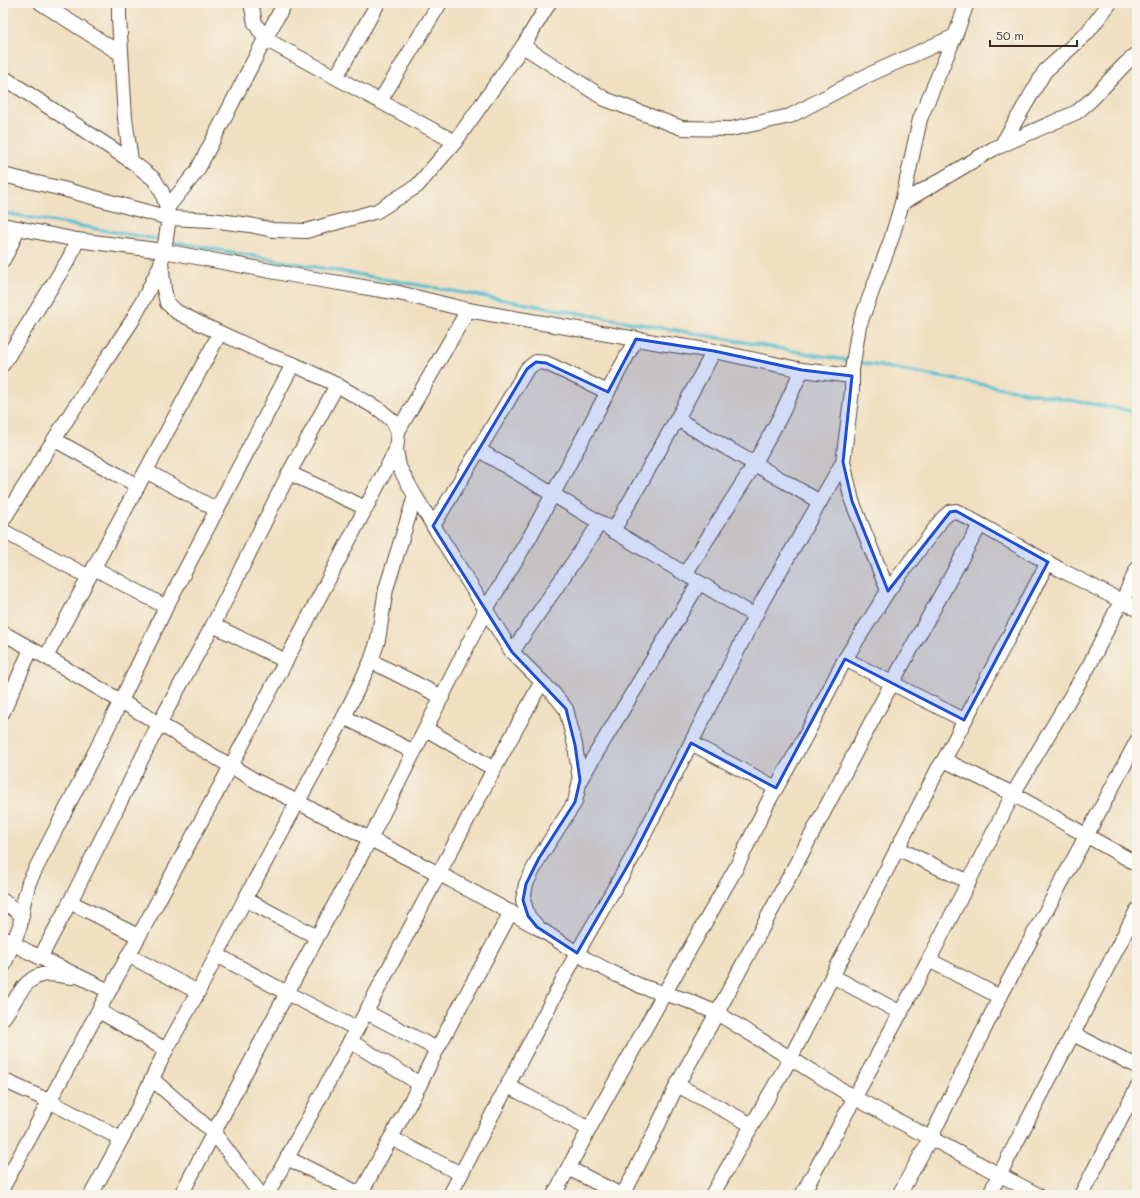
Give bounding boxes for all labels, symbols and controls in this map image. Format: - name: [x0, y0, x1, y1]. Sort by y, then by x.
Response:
- scale bar: [990, 22, 1077, 48]
- text: 50 m: [996, 27, 1024, 43]

